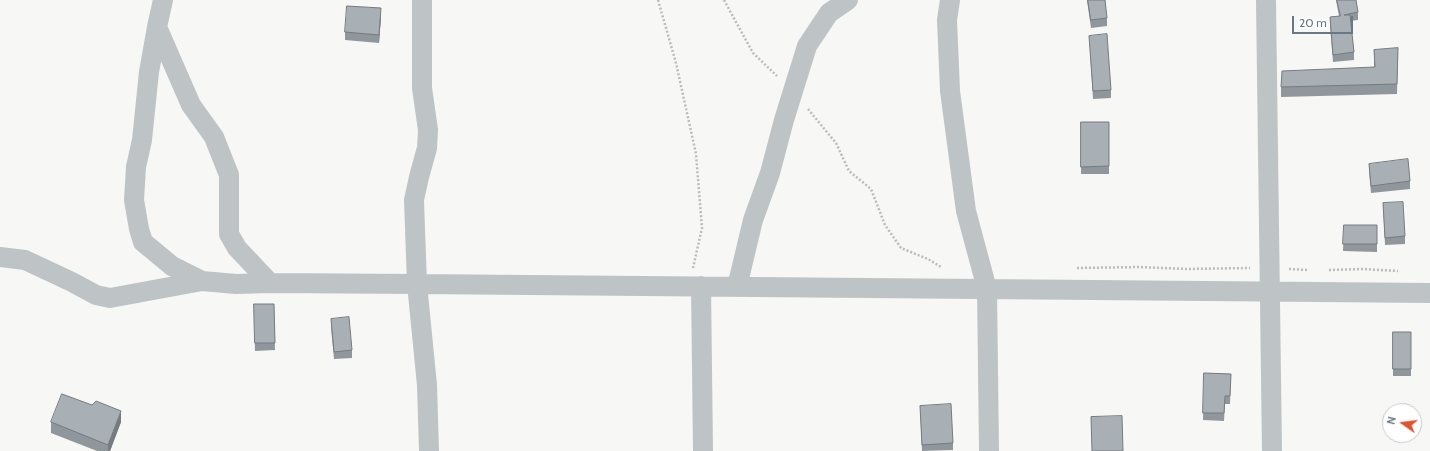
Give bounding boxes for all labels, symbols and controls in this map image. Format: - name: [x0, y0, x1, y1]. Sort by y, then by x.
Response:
- scale bar: [1294, 8, 1355, 34]
- text: 20 m: [1299, 15, 1327, 30]
- north arrow: [1382, 403, 1422, 443]
- text: N: [1384, 415, 1399, 426]

